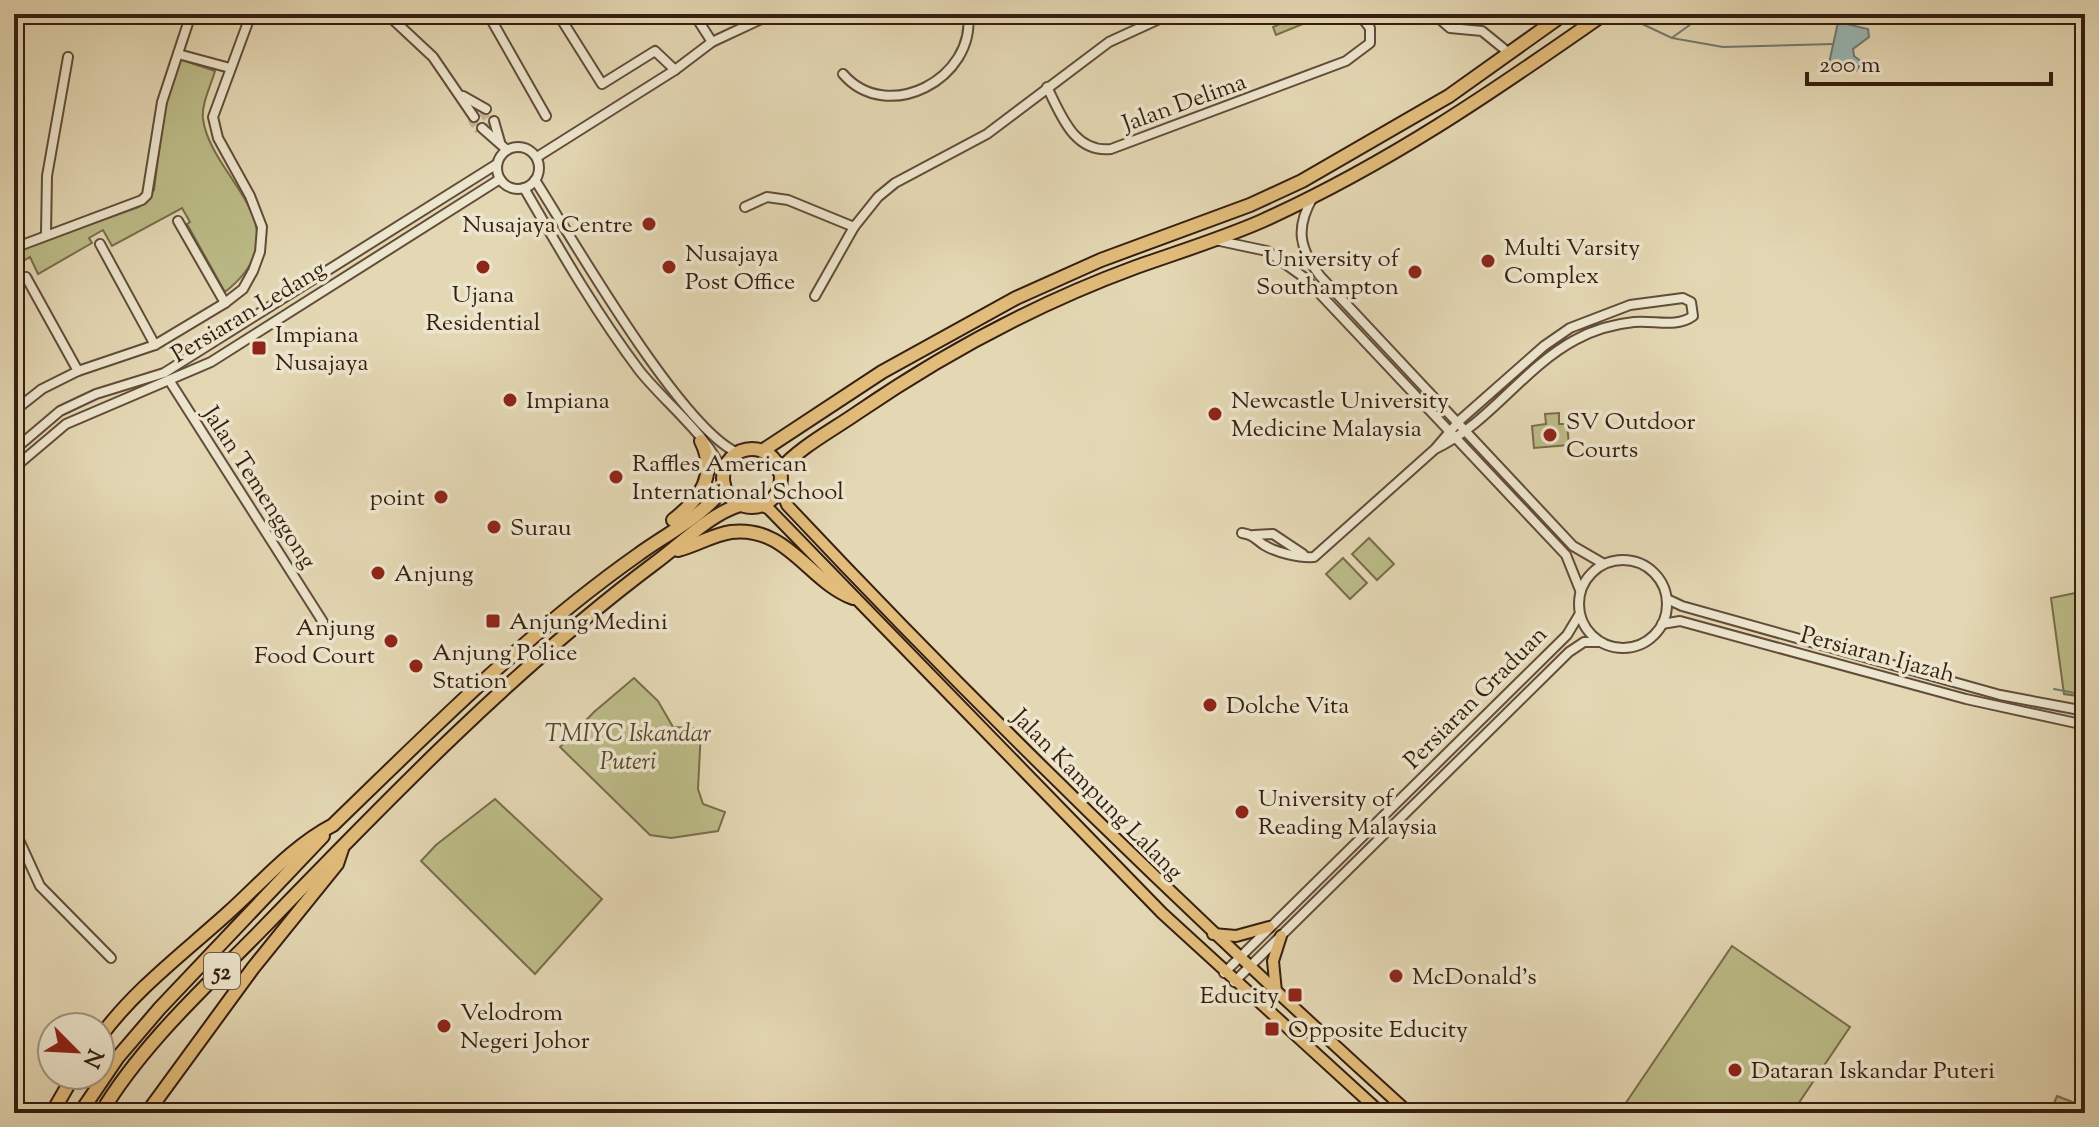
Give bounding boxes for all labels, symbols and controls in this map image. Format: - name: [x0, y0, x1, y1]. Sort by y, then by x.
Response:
- scale bar: [1807, 36, 2051, 86]
- text: 200 m: [1819, 49, 1881, 83]
- street label: Jalan Delima: [1116, 66, 1251, 143]
- place label: Nusajaya Centre: [462, 209, 633, 243]
- marker: Nusajaya Centre: [640, 215, 658, 233]
- place label: Multi Varsity Complex: [1504, 232, 1640, 294]
- place label: Nusajaya Post Office: [685, 238, 795, 300]
- place label: University of Southampton: [1256, 243, 1401, 305]
- marker: Multi Varsity Complex: [1479, 252, 1497, 270]
- street label: Persiaran Ledang: [165, 253, 333, 372]
- marker: Ujana Residential: [474, 258, 492, 276]
- marker: Nusajaya Post Office: [660, 258, 678, 276]
- marker: University of Southampton: [1406, 263, 1424, 281]
- place label: Ujana Residential: [425, 279, 541, 341]
- place label: Impiana Nusajaya: [275, 319, 369, 381]
- marker: Impiana Nusajaya: [250, 339, 268, 357]
- place label: Impiana: [526, 385, 610, 419]
- place label: Newcastle University Medicine Malaysia: [1231, 385, 1449, 447]
- marker: Impiana: [501, 391, 519, 409]
- street label: Jalan Temenggong: [192, 398, 324, 576]
- marker: Newcastle University Medicine Malaysia: [1206, 405, 1224, 423]
- place label: SV Outdoor Courts: [1566, 406, 1696, 468]
- marker: SV Outdoor Courts: [1541, 426, 1559, 444]
- place label: Raffles American International School: [632, 448, 844, 510]
- marker: Raffles American International School: [607, 468, 625, 486]
- place label: point: [370, 482, 425, 516]
- marker: point: [432, 488, 450, 506]
- place label: Surau: [510, 512, 572, 546]
- marker: Surau: [485, 518, 503, 536]
- place label: Anjung: [394, 558, 474, 592]
- marker: Anjung: [369, 564, 387, 582]
- place label: Anjung Medini: [509, 606, 668, 640]
- place label: Anjung Food Court: [254, 612, 375, 674]
- marker: Anjung Medini: [484, 612, 502, 630]
- street label: Persiaran Graduan: [1397, 619, 1556, 778]
- street label: Persiaran Ijazah: [1796, 619, 1959, 693]
- marker: Anjung Food Court: [382, 632, 400, 650]
- place label: Anjung Police Station: [432, 637, 577, 699]
- marker: Anjung Police Station: [407, 657, 425, 675]
- place label: Dolche Vita: [1226, 690, 1349, 724]
- marker: Dolche Vita: [1201, 696, 1219, 714]
- street label: Jalan Kampung Lalang: [1002, 701, 1190, 889]
- park label: TMIYC Iskandar Puteri: [545, 718, 712, 780]
- place label: University of Reading Malaysia: [1258, 783, 1437, 845]
- marker: University of Reading Malaysia: [1233, 803, 1251, 821]
- road number: 52: [204, 953, 240, 989]
- place label: McDonald's: [1412, 961, 1537, 995]
- marker: McDonald's: [1387, 967, 1405, 985]
- place label: Educity: [1200, 980, 1279, 1014]
- marker: Educity: [1286, 986, 1304, 1004]
- place label: Velodrom Negeri Johor: [460, 997, 590, 1059]
- north arrow: [36, 1011, 116, 1091]
- place label: Opposite Educity: [1288, 1014, 1468, 1048]
- marker: Velodrom Negeri Johor: [435, 1017, 453, 1035]
- marker: Opposite Educity: [1263, 1020, 1281, 1038]
- text: N: [73, 1043, 110, 1073]
- place label: Dataran Iskandar Puteri: [1751, 1055, 1995, 1089]
- marker: Dataran Iskandar Puteri: [1726, 1061, 1744, 1079]

